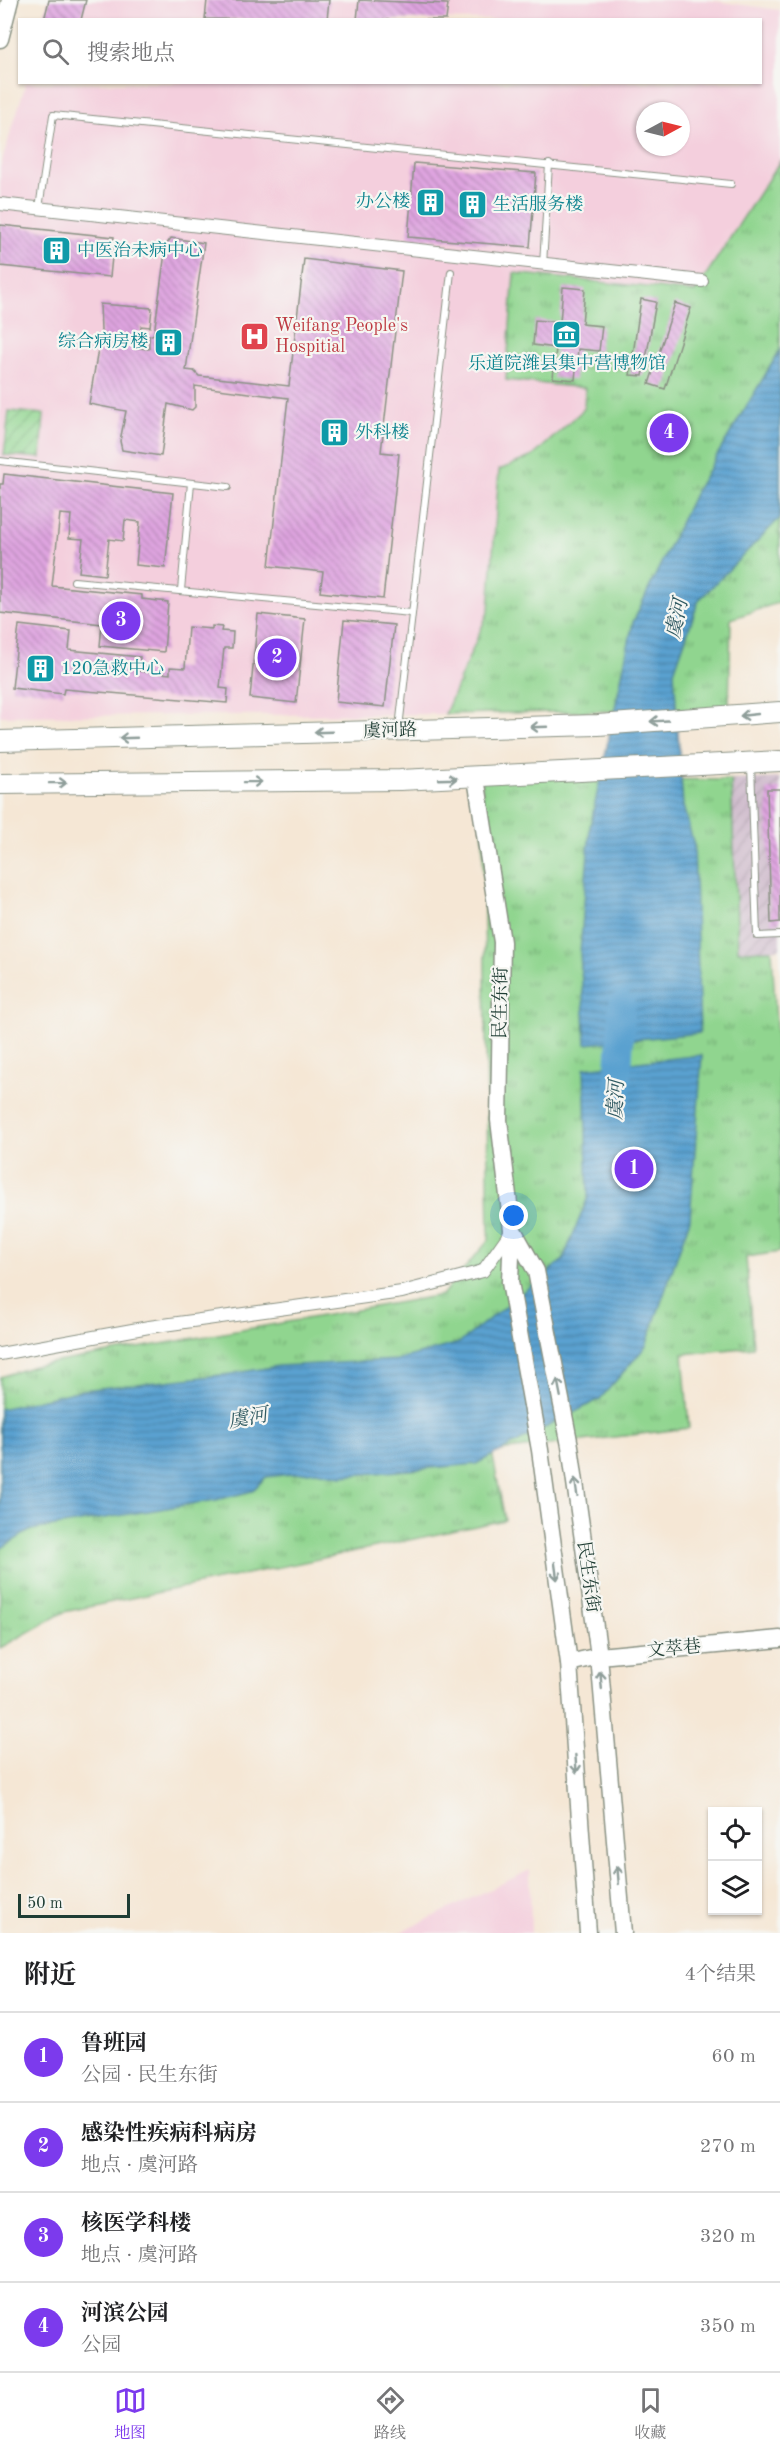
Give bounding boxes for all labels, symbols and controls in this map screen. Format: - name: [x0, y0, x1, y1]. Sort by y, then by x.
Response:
- search box: [18, 18, 762, 84]
- icon: search: [39, 35, 72, 68]
- text: 搜索地点: [87, 43, 175, 65]
- north arrow: [636, 102, 690, 156]
- building icon: 办公楼: [415, 186, 447, 218]
- building icon: 生活服务楼: [456, 189, 488, 221]
- place label: 办公楼: [356, 191, 410, 211]
- place label: 生活服务楼: [493, 194, 583, 214]
- building icon: 中医治未病中心: [40, 235, 72, 267]
- place label: 中医治未病中心: [77, 240, 203, 260]
- place label: Weifang People's Hospitial: [275, 317, 408, 356]
- museum icon: 乐道院潍县集中营博物馆: [551, 319, 583, 351]
- hospital icon: Weifang People's Hospitial: [238, 320, 270, 352]
- building icon: 综合病房楼: [153, 326, 185, 358]
- place label: 综合病房楼: [58, 331, 148, 351]
- place label: 乐道院潍县集中营博物馆: [468, 353, 666, 373]
- pin: 4: [650, 410, 688, 456]
- building icon: 外科楼: [318, 417, 350, 449]
- place label: 外科楼: [355, 422, 409, 442]
- water label: 虞河: [662, 594, 693, 641]
- pin: 3: [102, 598, 140, 644]
- pin: 2: [258, 636, 296, 680]
- building icon: 120急救中心: [24, 653, 56, 685]
- place label: 120急救中心: [61, 658, 164, 678]
- one-way arrow: [739, 710, 759, 721]
- one-way arrow: [649, 716, 669, 727]
- street label: 虞河路: [363, 719, 417, 741]
- one-way arrow: [530, 721, 550, 732]
- one-way arrow: [314, 727, 334, 738]
- one-way arrow: [119, 732, 139, 744]
- one-way arrow: [438, 773, 458, 784]
- one-way arrow: [243, 776, 263, 787]
- one-way arrow: [48, 777, 68, 789]
- street label: 民生东街: [489, 967, 511, 1039]
- water label: 虞河: [604, 1076, 628, 1120]
- pin: 1: [614, 1146, 654, 1192]
- your location: [499, 1201, 528, 1230]
- one-way arrow: [553, 1379, 564, 1398]
- water label: 虞河: [226, 1403, 272, 1432]
- one-way arrow: [570, 1478, 581, 1498]
- street label: 民生东街: [574, 1540, 604, 1614]
- one-way arrow: [551, 1560, 562, 1580]
- street label: 文萃巷: [646, 1636, 702, 1660]
- one-way arrow: [595, 1671, 606, 1691]
- one-way arrow: [571, 1754, 582, 1774]
- map controls: [708, 1807, 762, 1915]
- button: locate: [708, 1807, 762, 1861]
- button: layers: [708, 1861, 762, 1915]
- one-way arrow: [612, 1865, 623, 1885]
- scale bar: [18, 1891, 130, 1918]
- text: 50 m: [27, 1896, 63, 1912]
- text: 附近: [24, 1963, 76, 1989]
- text: 4个结果: [684, 1965, 756, 1985]
- text: 鲁班园: [81, 2033, 147, 2055]
- text: 1: [38, 2047, 49, 2067]
- text: 60 m: [711, 2047, 756, 2067]
- text: 公园 · 民生东街: [81, 2066, 218, 2086]
- text: 感染性疾病科病房: [81, 2123, 257, 2145]
- text: 2: [38, 2137, 49, 2157]
- text: 270 m: [700, 2137, 756, 2157]
- text: 地点 · 虞河路: [81, 2156, 198, 2176]
- text: 核医学科楼: [81, 2213, 191, 2235]
- text: 3: [38, 2227, 49, 2247]
- text: 320 m: [700, 2227, 756, 2247]
- text: 地点 · 虞河路: [81, 2246, 198, 2266]
- text: 河滨公园: [81, 2303, 169, 2325]
- text: 4: [38, 2317, 49, 2337]
- text: 350 m: [700, 2317, 756, 2337]
- text: 公园: [81, 2336, 121, 2356]
- tab: 地图: [114, 2384, 147, 2444]
- tab: 路线: [374, 2384, 407, 2444]
- tab: 收藏: [634, 2384, 667, 2444]

